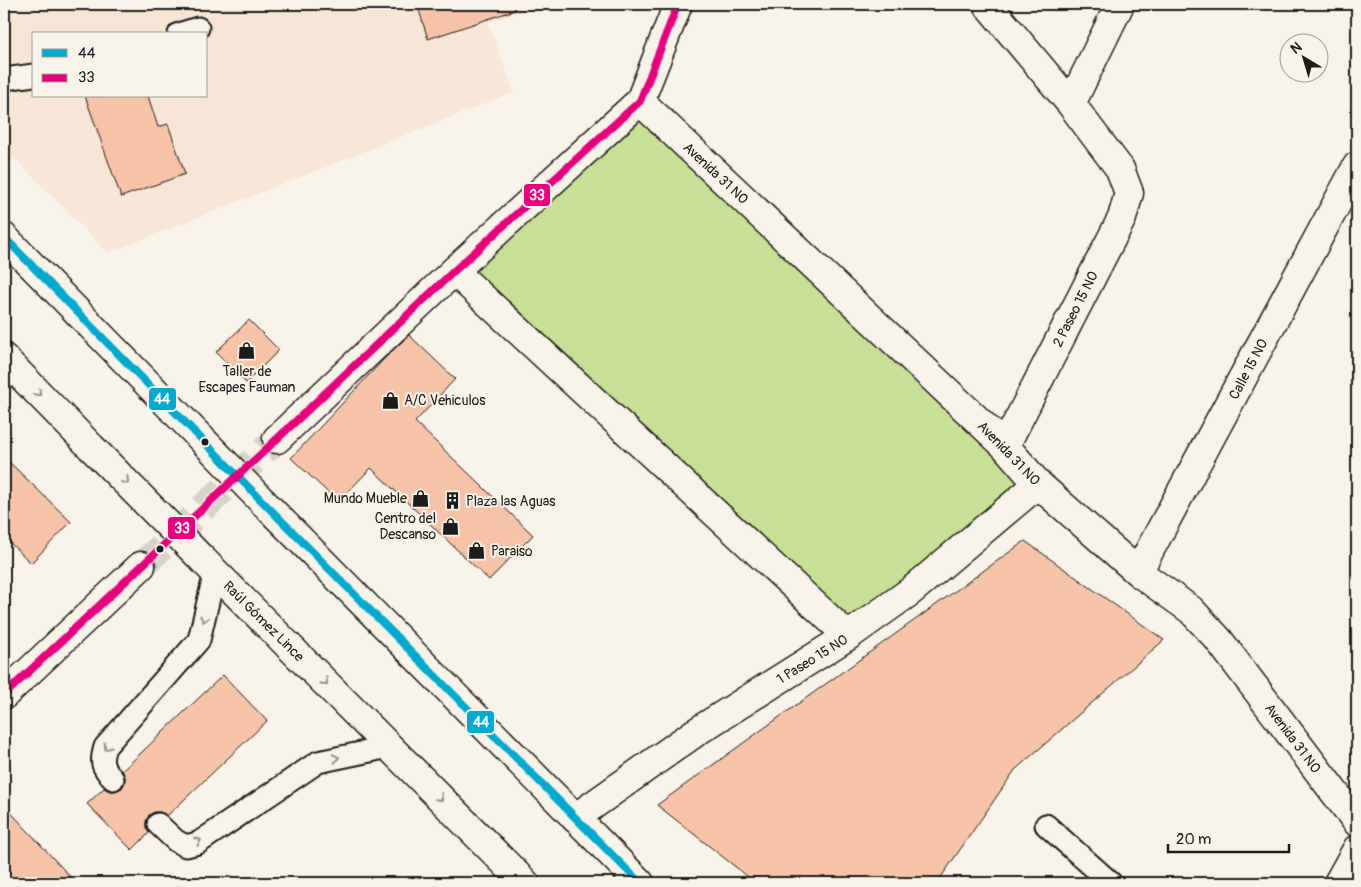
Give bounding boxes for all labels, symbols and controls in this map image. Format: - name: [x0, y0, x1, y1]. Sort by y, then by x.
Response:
- legend: [32, 32, 208, 98]
- north arrow: [1278, 32, 1328, 82]
- text: N: [1287, 39, 1305, 58]
- text: 44: [78, 44, 96, 63]
- text: 33: [78, 68, 95, 87]
- street label: Avenida 31 NO: [680, 139, 752, 208]
- line badge: 33: [523, 183, 551, 207]
- text: 33: [529, 187, 545, 204]
- street label: 2 Paseo 15 NO: [1049, 268, 1102, 350]
- street label: Calle 15 NO: [1225, 336, 1272, 402]
- shop icon: Taller de Escapes Fauman: [237, 341, 257, 361]
- place label: Taller de Escapes Fauman: [199, 363, 295, 396]
- one-way arrow: [32, 387, 41, 396]
- line badge: 44: [148, 387, 177, 411]
- shop icon: A/C Vehiculos: [380, 390, 400, 410]
- text: 44: [154, 391, 171, 408]
- place label: A/C Vehiculos: [404, 392, 486, 409]
- street label: Avenida 31 NO: [974, 418, 1044, 489]
- unlabelled marker: [200, 437, 210, 447]
- one-way arrow: [120, 475, 129, 484]
- shop icon: Mundo Mueble: [411, 488, 431, 508]
- place label: Mundo Mueble: [324, 490, 407, 507]
- building icon: Plaza las Aguas: [442, 491, 462, 511]
- place label: Plaza las Aguas: [466, 493, 556, 510]
- place label: Centro del Descanso: [375, 510, 436, 543]
- line badge: 33: [167, 516, 196, 540]
- shop icon: Centro del Descanso: [440, 516, 460, 536]
- text: 33: [174, 520, 190, 537]
- shop icon: Paraiso: [467, 541, 487, 561]
- place label: Paraiso: [491, 543, 533, 560]
- unlabelled marker: [155, 544, 165, 554]
- street label: Raúl Gómez Lince: [220, 578, 308, 665]
- one-way arrow: [199, 615, 210, 624]
- street label: 1 Paseo 15 NO: [774, 631, 851, 688]
- one-way arrow: [319, 676, 328, 685]
- street label: Avenida 31 NO: [1261, 700, 1324, 777]
- line badge: 44: [466, 710, 495, 734]
- text: 44: [473, 714, 490, 731]
- one-way arrow: [104, 741, 114, 750]
- one-way arrow: [331, 753, 340, 764]
- one-way arrow: [434, 792, 443, 801]
- scale bar: [1168, 822, 1290, 854]
- text: 20 m: [1176, 830, 1211, 849]
- one-way arrow: [193, 837, 202, 848]

